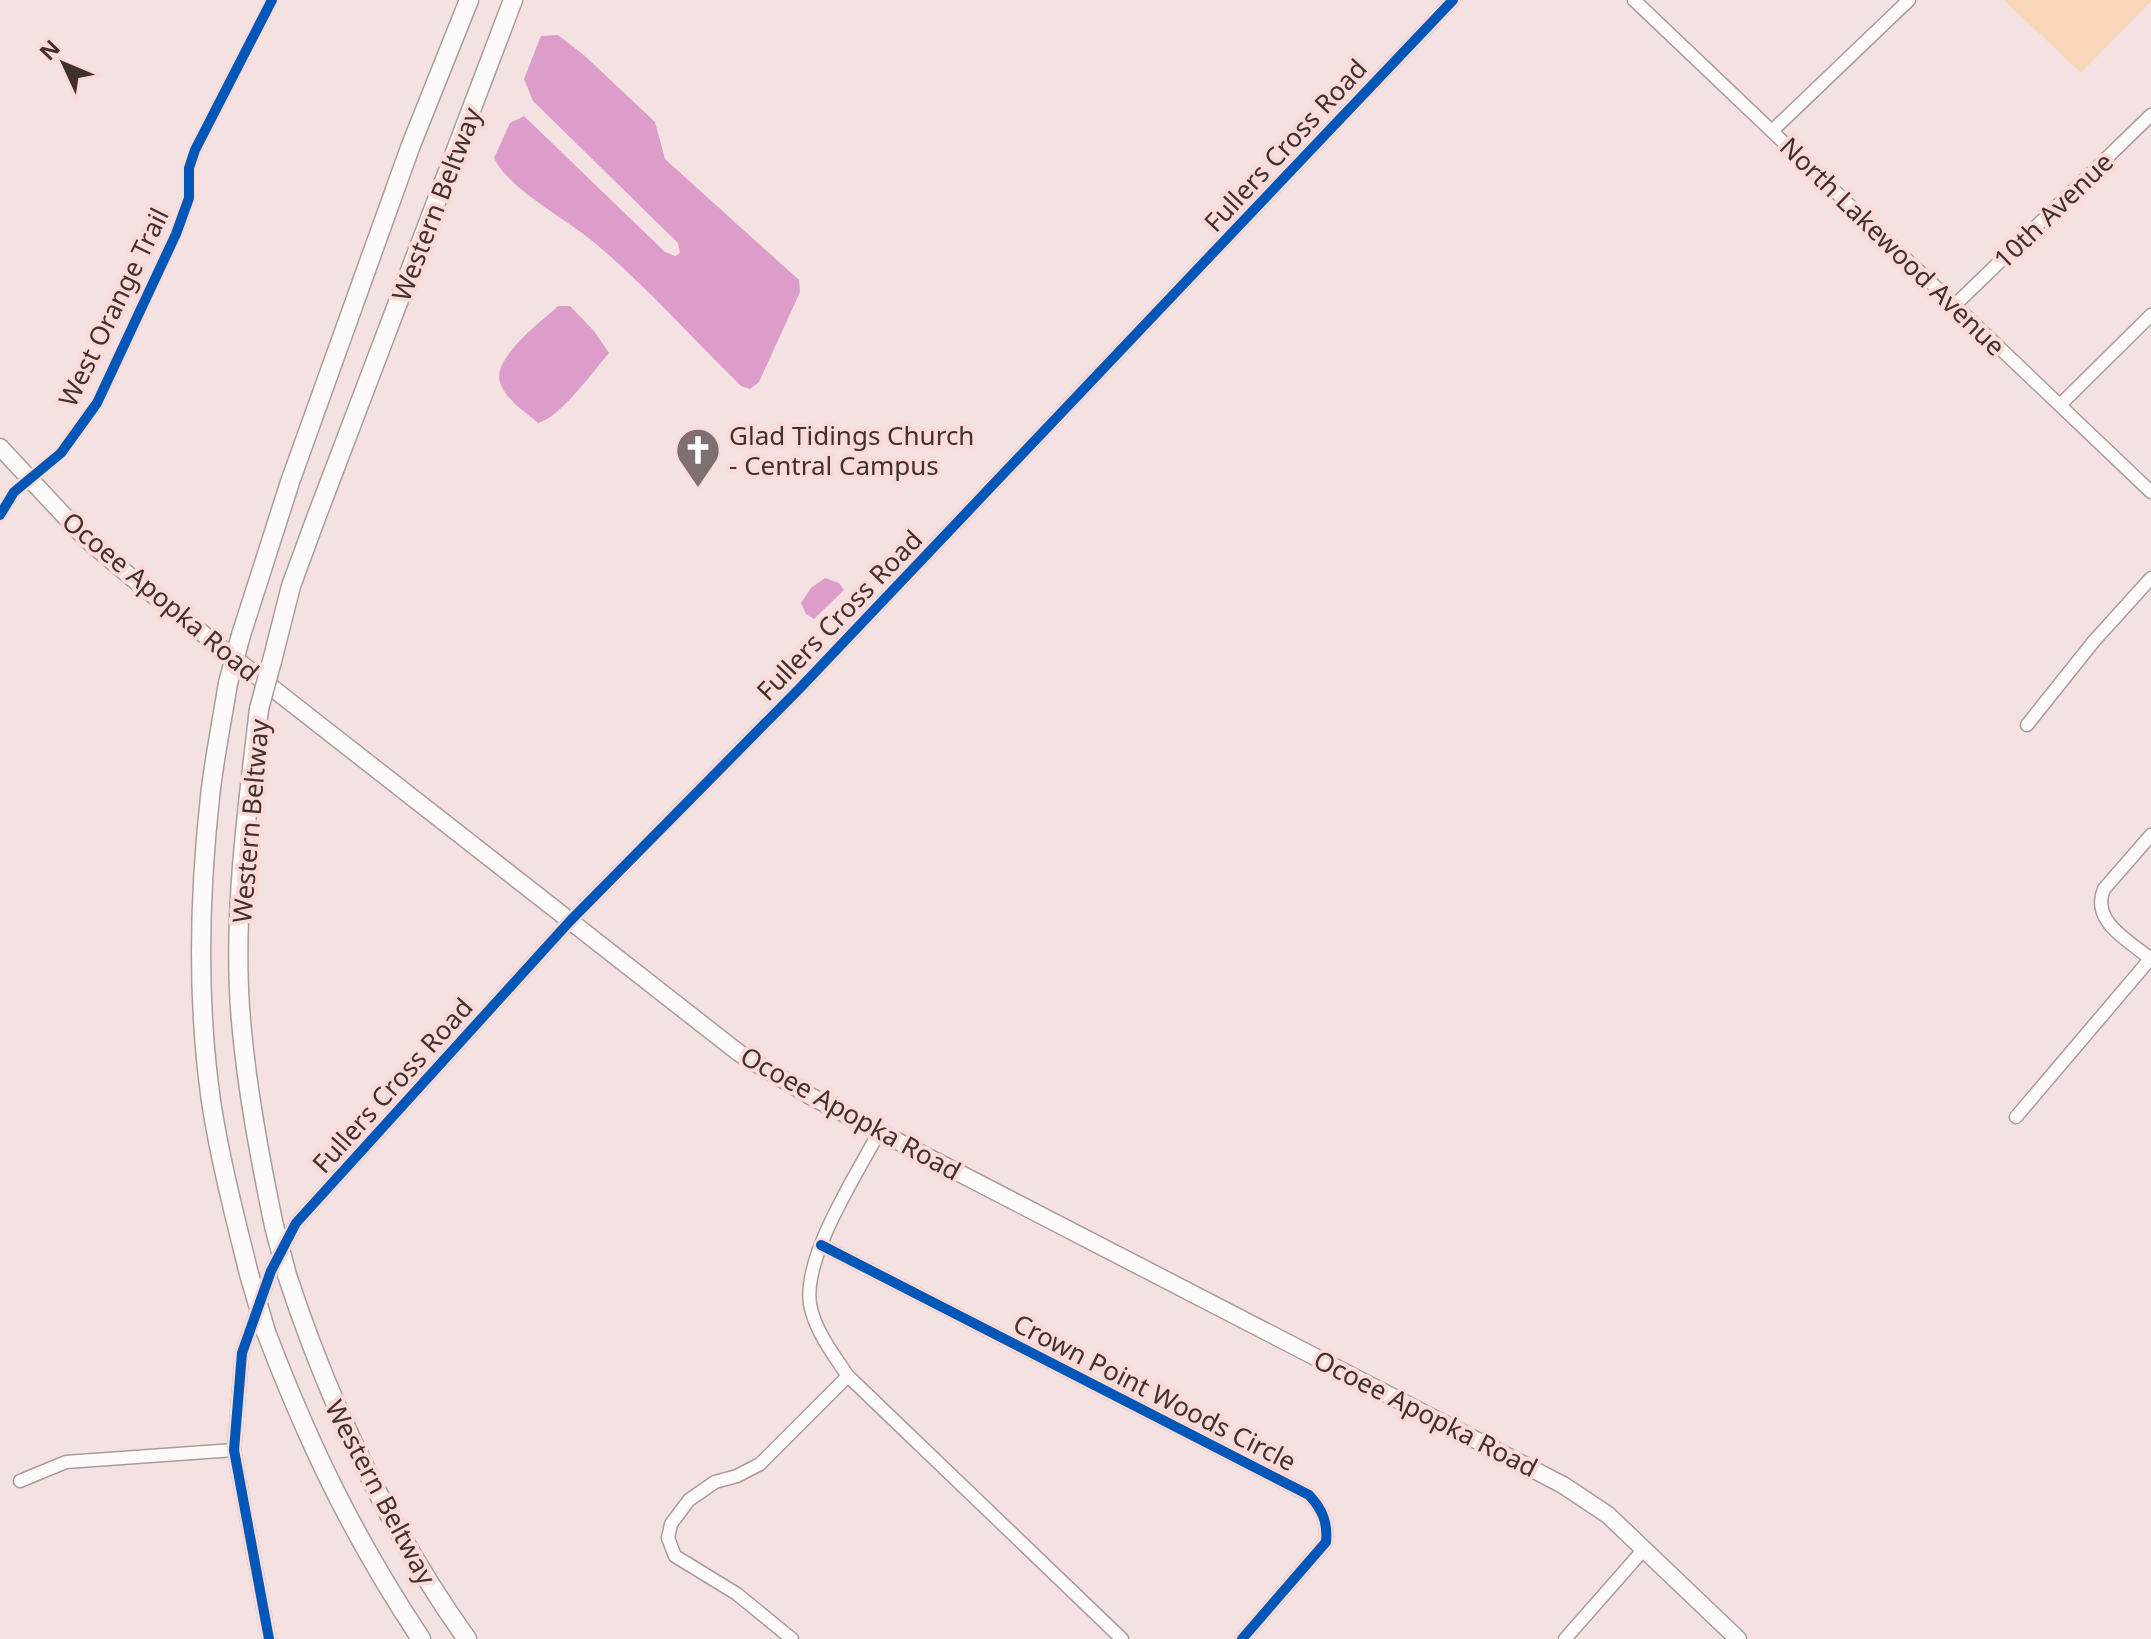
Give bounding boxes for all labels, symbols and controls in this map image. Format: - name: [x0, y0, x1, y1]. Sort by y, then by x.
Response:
- north arrow: [24, 24, 104, 104]
- text: N: [32, 33, 66, 66]
- street label: Fullers Cross Road: [1195, 51, 1375, 239]
- street label: Western Beltway: [383, 101, 490, 306]
- street label: North Lakewood Avenue: [1772, 129, 2014, 363]
- street label: 10th Avenue: [1985, 144, 2121, 276]
- street label: West Orange Trail: [49, 202, 177, 412]
- place label: Glad Tidings Church - Central Campus: [729, 417, 974, 483]
- church icon: Glad Tidings Church - Central Campus: [674, 426, 722, 489]
- street label: Ocoee Apopka Road: [55, 503, 267, 689]
- street label: Fullers Cross Road: [748, 522, 930, 708]
- street label: Western Beltway: [223, 717, 277, 924]
- street label: Fullers Cross Road: [304, 990, 480, 1180]
- street label: Ocoee Apopka Road: [734, 1037, 968, 1189]
- street label: Crown Point Woods Circle: [1007, 1305, 1303, 1479]
- street label: Ocoee Apopka Road: [1308, 1341, 1544, 1485]
- street label: Western Beltway: [317, 1393, 445, 1591]

